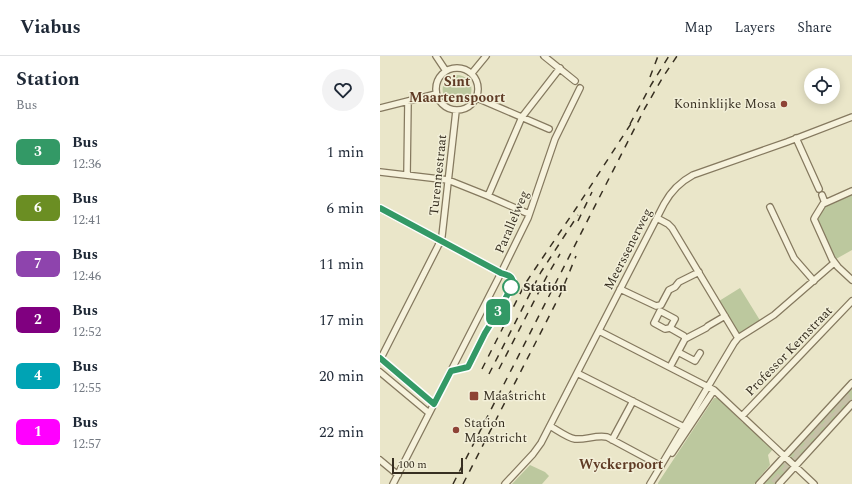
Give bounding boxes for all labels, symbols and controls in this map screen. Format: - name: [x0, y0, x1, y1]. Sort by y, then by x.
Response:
- text: Viabus: [20, 13, 81, 42]
- text: Map: [684, 17, 713, 38]
- text: Layers: [735, 17, 775, 38]
- text: Share: [797, 17, 832, 38]
- text: Station: [16, 65, 80, 94]
- map controls: [804, 68, 840, 104]
- button: locate: [804, 68, 840, 104]
- button: heart: [322, 69, 364, 111]
- district label: Sint Maartenspoort: [409, 71, 506, 108]
- place label: Koninklijke Mosa: [674, 94, 777, 114]
- text: Bus: [16, 95, 37, 115]
- marker: Koninklijke Mosa: [779, 99, 789, 109]
- text: Bus: [72, 131, 98, 154]
- street label: Turennestraat: [424, 133, 452, 217]
- text: 3: [34, 141, 42, 162]
- text: 1 min: [326, 141, 364, 164]
- text: 12:36: [72, 154, 101, 174]
- text: Bus: [72, 187, 98, 210]
- street label: Parallelweg: [490, 187, 534, 257]
- text: 6: [34, 197, 42, 218]
- text: 6 min: [326, 197, 364, 220]
- street label: Meerssenerweg: [599, 204, 657, 294]
- text: 12:41: [72, 210, 101, 230]
- text: Bus: [72, 243, 98, 266]
- text: 7: [34, 253, 42, 274]
- text: 11 min: [319, 253, 364, 276]
- text: 12:46: [72, 266, 101, 286]
- place label: Station: [523, 277, 567, 297]
- marker: Station: [502, 278, 520, 296]
- text: Bus: [72, 299, 98, 322]
- line badge: 3: [485, 299, 511, 325]
- text: 3: [494, 301, 502, 322]
- street label: Professor Kernstraat: [741, 301, 838, 401]
- text: 2: [34, 309, 42, 330]
- text: 17 min: [319, 309, 364, 332]
- text: 12:52: [72, 322, 101, 342]
- text: Bus: [72, 355, 98, 378]
- text: 4: [34, 365, 42, 386]
- text: 20 min: [319, 365, 364, 388]
- text: 12:55: [72, 378, 101, 398]
- place label: Maastricht: [483, 386, 546, 406]
- marker: Maastricht: [468, 390, 480, 402]
- text: Bus: [72, 411, 98, 434]
- place label: Station Maastricht: [464, 413, 527, 448]
- text: 1: [34, 421, 42, 442]
- text: 22 min: [319, 421, 364, 444]
- marker: Station Maastricht: [451, 425, 461, 435]
- text: 12:57: [72, 434, 101, 454]
- district label: Wyckerpoort: [579, 454, 664, 475]
- scale bar: [392, 456, 463, 475]
- text: 100 m: [398, 456, 427, 473]

